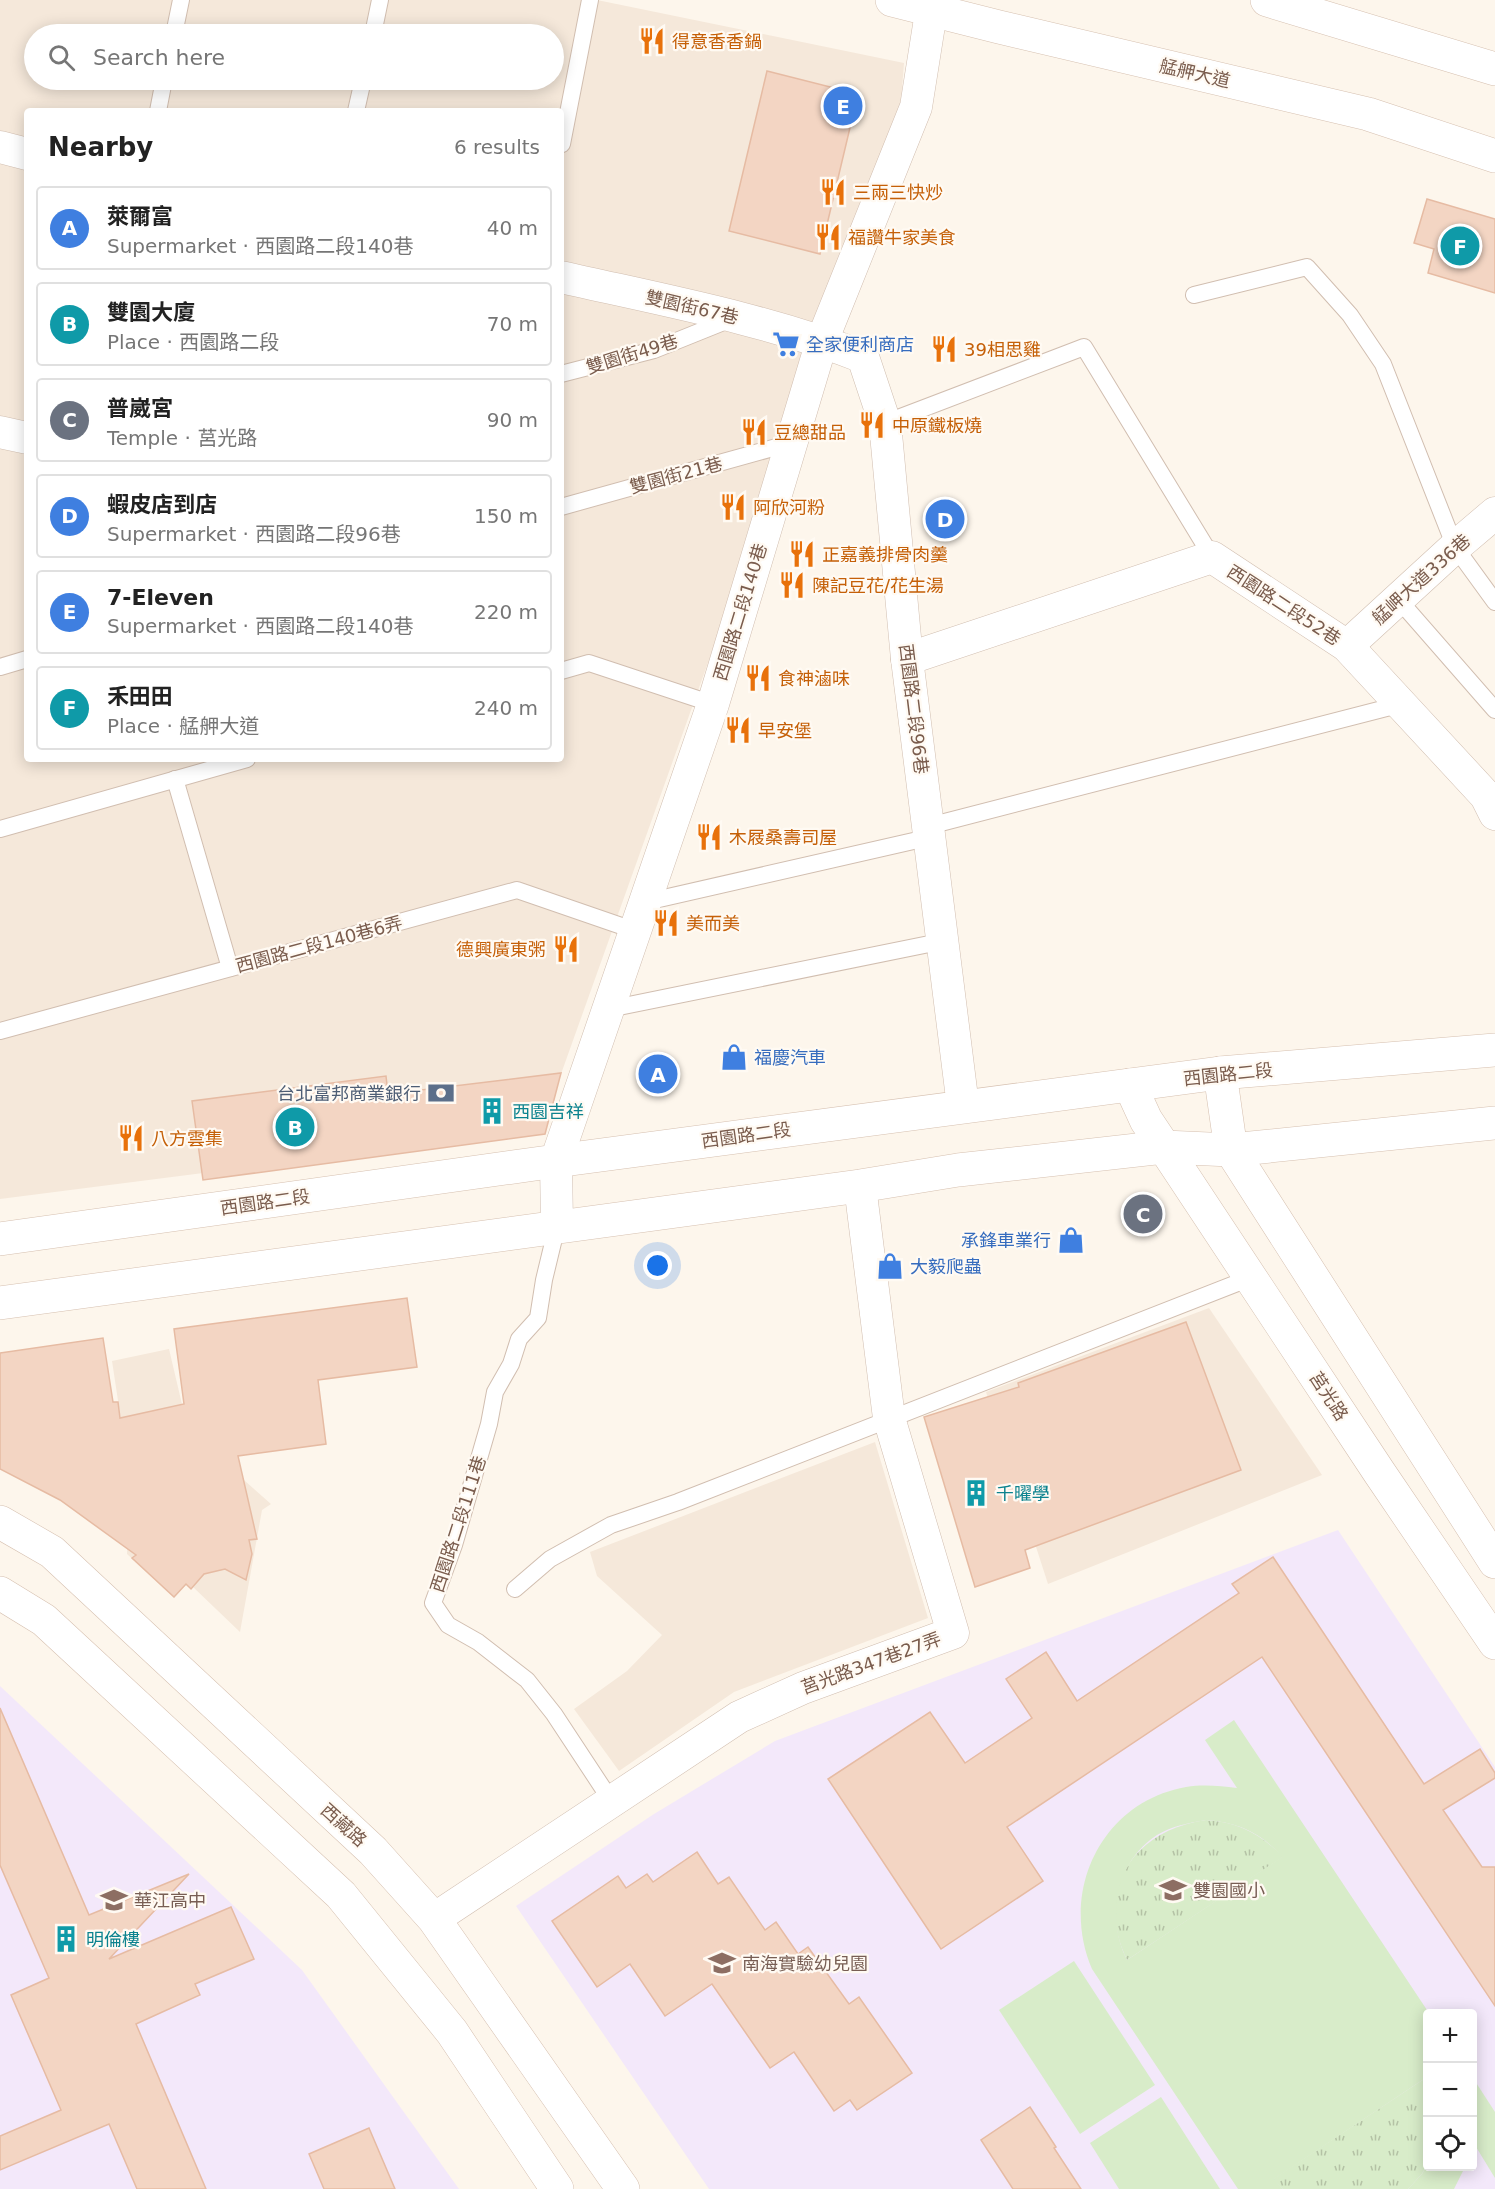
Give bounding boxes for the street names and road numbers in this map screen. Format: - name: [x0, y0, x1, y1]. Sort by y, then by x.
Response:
- street label: 艋舺大道: [1158, 55, 1232, 91]
- street label: 雙園街67巷: [643, 286, 741, 328]
- street label: 雙園街49巷: [584, 330, 680, 378]
- street label: 雙園街21巷: [627, 453, 725, 497]
- street label: 艋岬大道336巷: [1368, 530, 1474, 628]
- street label: 西園路二段140巷: [709, 541, 771, 683]
- street label: 西園路二段52巷: [1223, 561, 1345, 649]
- street label: 西園路二段96巷: [896, 643, 932, 775]
- street label: 西園路二段140巷6弄: [233, 912, 405, 976]
- street label: 西園路二段: [1182, 1059, 1274, 1089]
- street label: 西園路二段: [700, 1118, 792, 1152]
- street label: 西園路二段: [219, 1185, 311, 1219]
- street label: 莒光路: [1305, 1368, 1353, 1424]
- street label: 西園路二段111巷: [426, 1453, 490, 1595]
- street label: 莒光路347巷27弄: [798, 1628, 944, 1698]
- street label: 西藏路: [317, 1799, 371, 1851]

